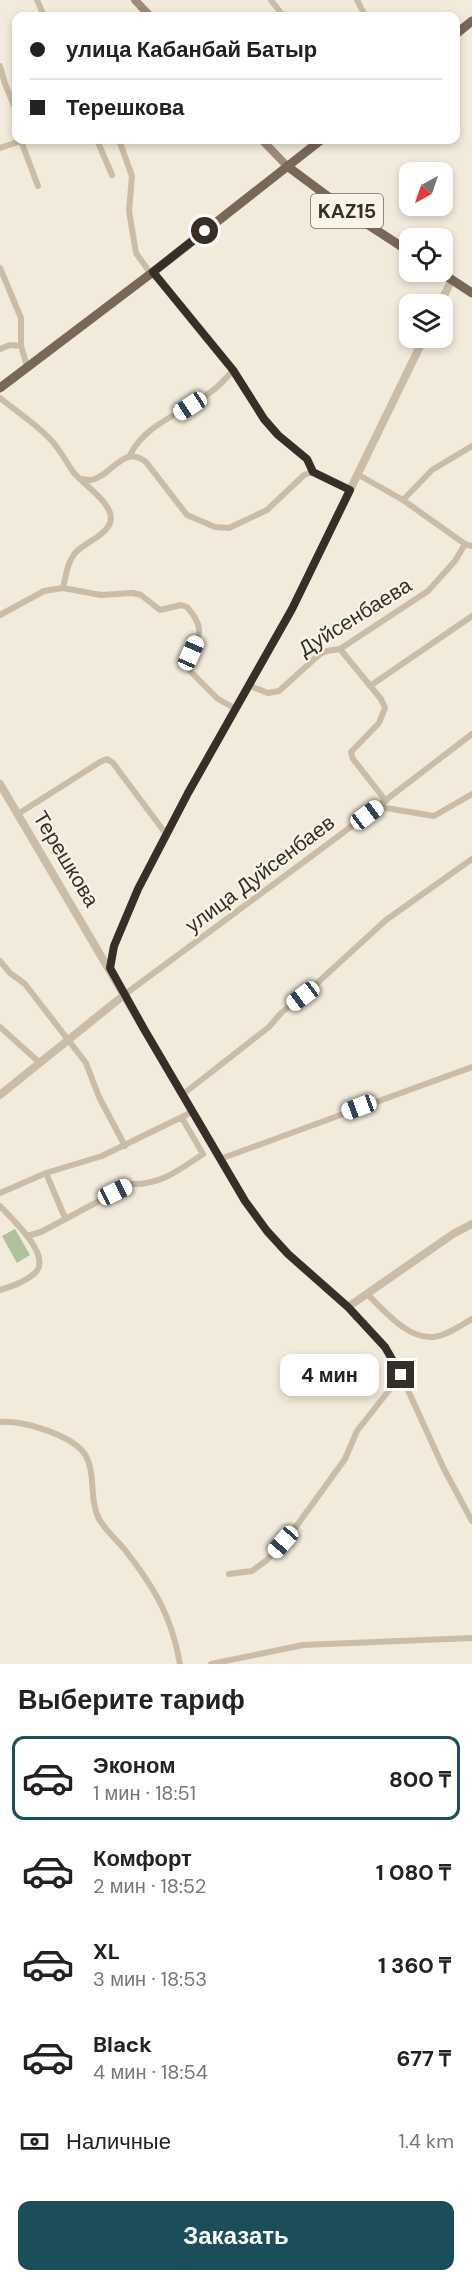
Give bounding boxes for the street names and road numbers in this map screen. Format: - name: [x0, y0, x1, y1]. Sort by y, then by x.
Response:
- road number: KAZ15: [311, 194, 383, 228]
- street label: Дуйсенбаева: [293, 571, 417, 663]
- street label: Терешкова: [26, 806, 106, 912]
- street label: улица Дуйсенбаев: [180, 809, 340, 939]

